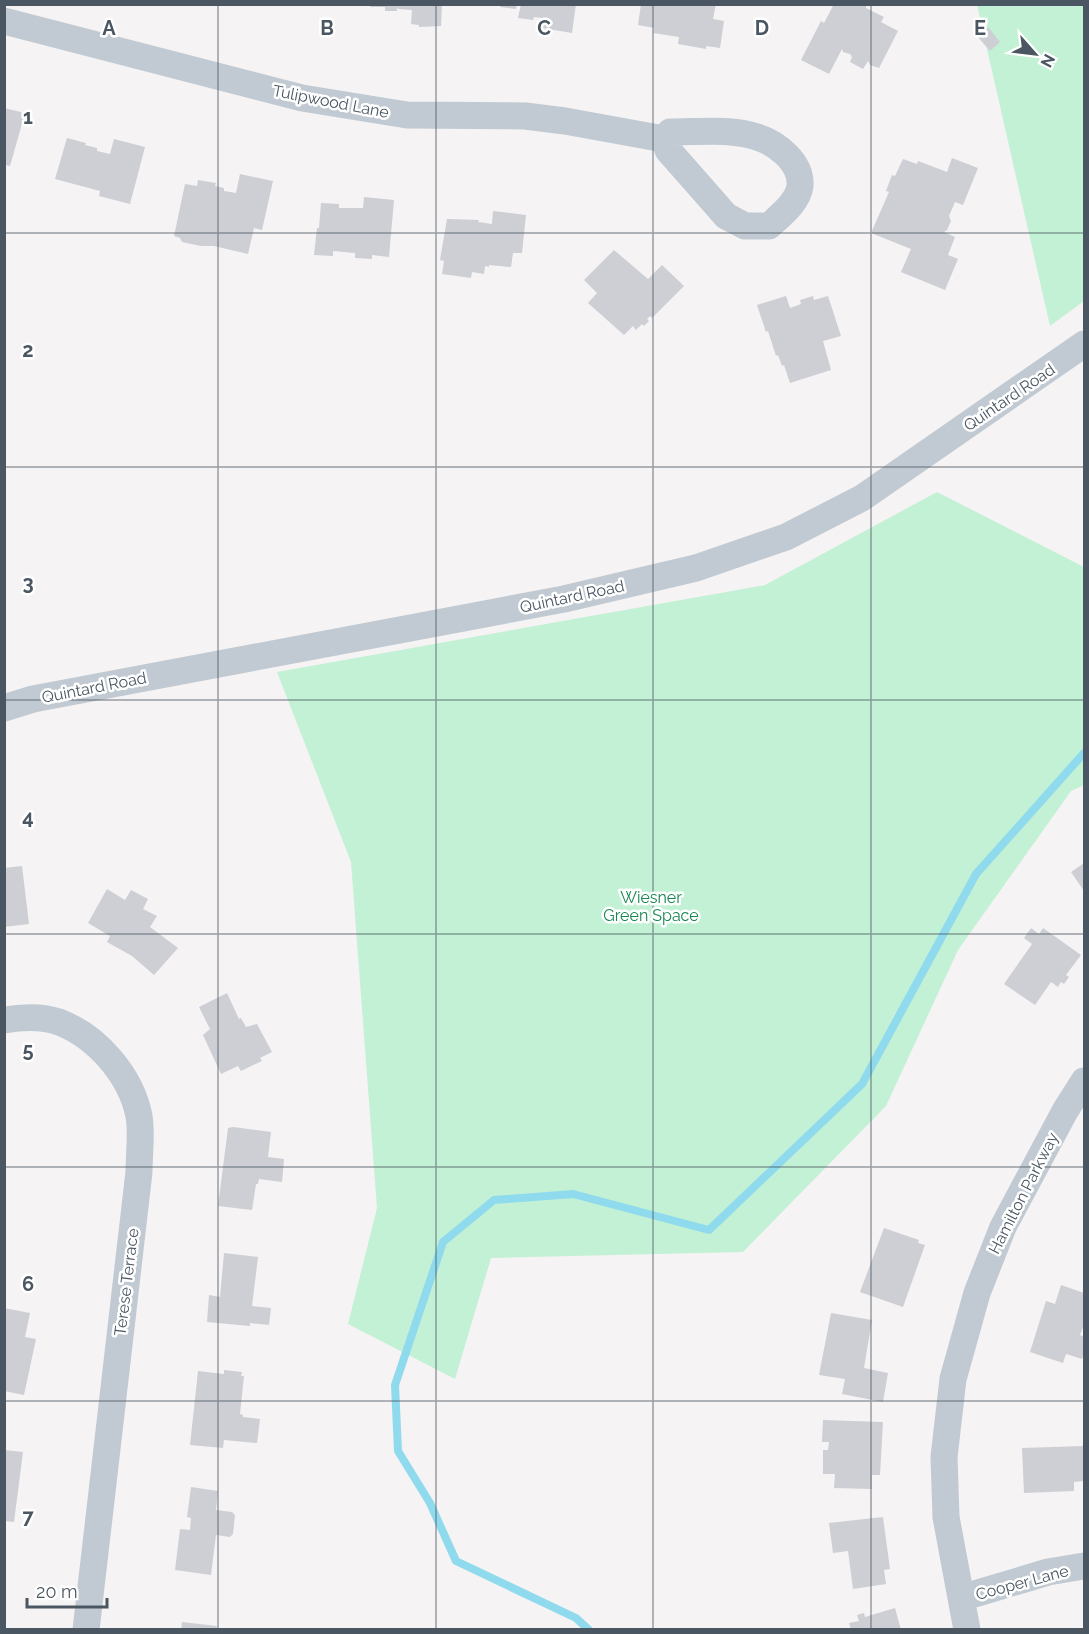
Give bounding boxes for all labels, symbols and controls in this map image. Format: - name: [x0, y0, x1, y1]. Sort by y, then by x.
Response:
- text: A: [102, 16, 116, 40]
- text: B: [320, 16, 334, 40]
- text: C: [537, 16, 551, 40]
- text: D: [755, 16, 769, 40]
- text: E: [974, 16, 986, 40]
- north arrow: [1005, 24, 1065, 84]
- text: N: [1037, 51, 1059, 71]
- street label: Tulipwood Lane: [271, 81, 391, 122]
- text: 1: [23, 105, 33, 129]
- text: 2: [22, 338, 34, 362]
- street label: Quintard Road: [960, 360, 1059, 435]
- text: 3: [22, 571, 34, 595]
- street label: Quintard Road: [518, 576, 626, 617]
- street label: Quintard Road: [40, 668, 148, 707]
- text: 4: [22, 805, 34, 829]
- park label: Wiesner Green Space: [603, 888, 699, 925]
- text: 5: [22, 1038, 34, 1062]
- street label: Hamilton Parkway: [985, 1129, 1062, 1257]
- street label: Terese Terrace: [110, 1227, 143, 1337]
- text: 6: [22, 1272, 34, 1296]
- text: 7: [22, 1505, 34, 1529]
- street label: Cooper Lane: [974, 1561, 1071, 1604]
- scale bar: [27, 1571, 106, 1609]
- text: 20 m: [36, 1581, 78, 1602]

